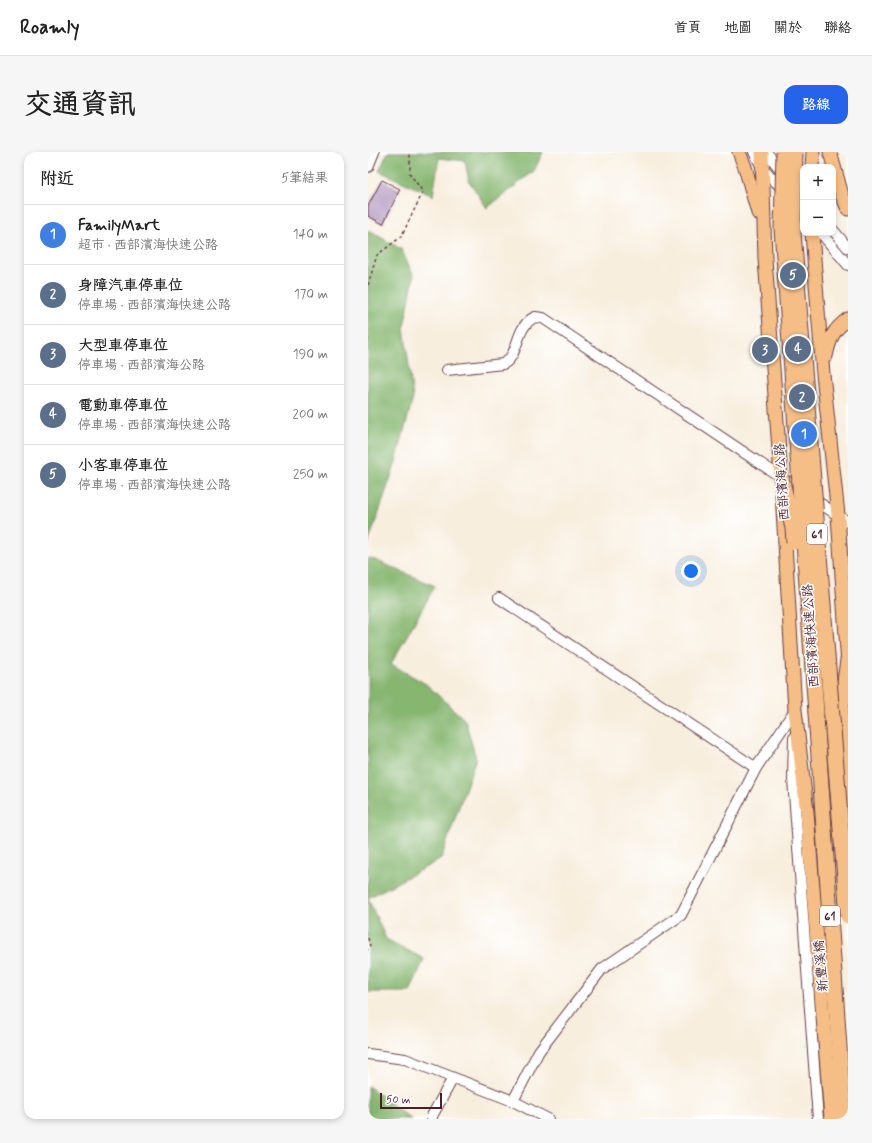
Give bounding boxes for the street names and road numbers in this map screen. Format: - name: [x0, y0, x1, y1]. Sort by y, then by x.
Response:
- street label: 西部濱海公路: [771, 442, 794, 521]
- road number: 61: [807, 524, 827, 544]
- street label: 西部濱海快速公路: [799, 583, 824, 688]
- road number: 61: [820, 906, 840, 926]
- street label: 新豐溪橋: [811, 939, 832, 993]

